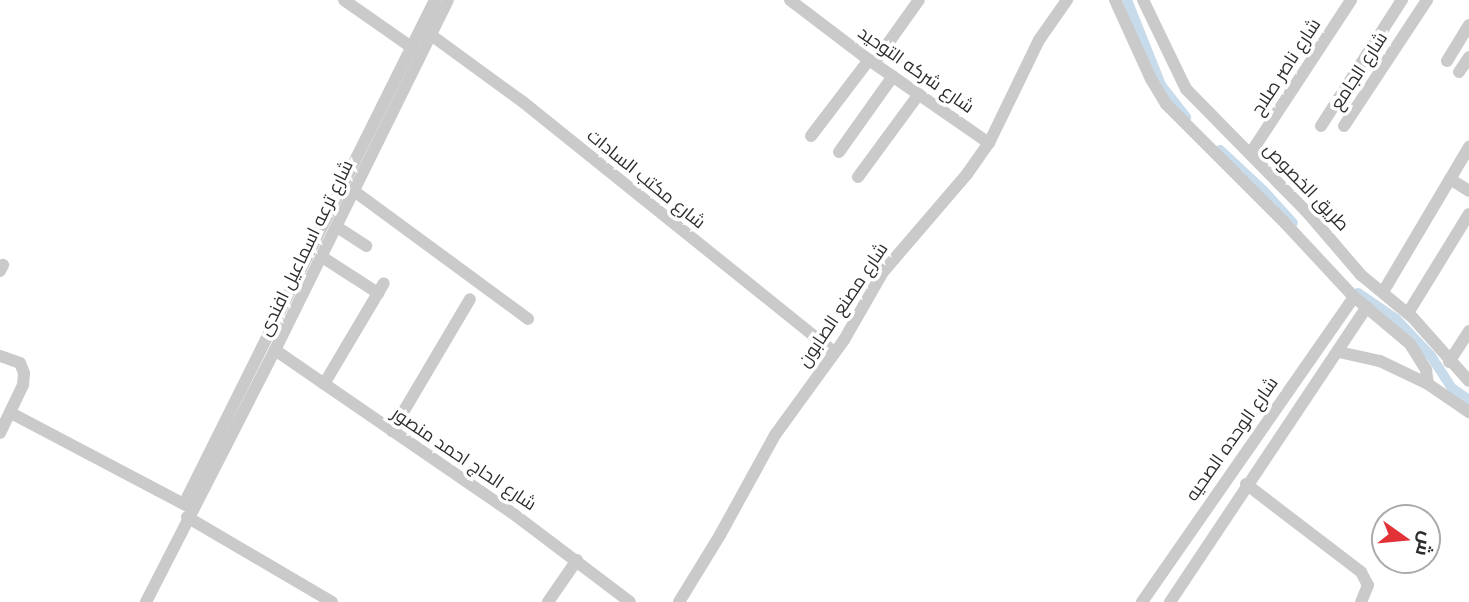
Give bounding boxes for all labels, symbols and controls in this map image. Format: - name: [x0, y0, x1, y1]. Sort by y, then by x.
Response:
- street label: شارع ناصر صلاح: [1247, 14, 1325, 120]
- street label: شارع شركه التوحيد: [854, 22, 978, 118]
- street label: شارع الجامع: [1326, 28, 1392, 114]
- street label: شارع مكتب السادات: [582, 125, 710, 233]
- street label: طريق الخصوص: [1259, 139, 1353, 235]
- street label: شارع ترعه اسماعيل افندى: [254, 157, 358, 339]
- street label: شارع مصنع الصابون: [793, 239, 893, 371]
- street label: شارع الوحده الصحيه: [1181, 373, 1283, 505]
- street label: شارع الحاج احمد منصور: [388, 403, 540, 515]
- north arrow: [1371, 504, 1441, 574]
- text: ش: [1411, 529, 1439, 559]

